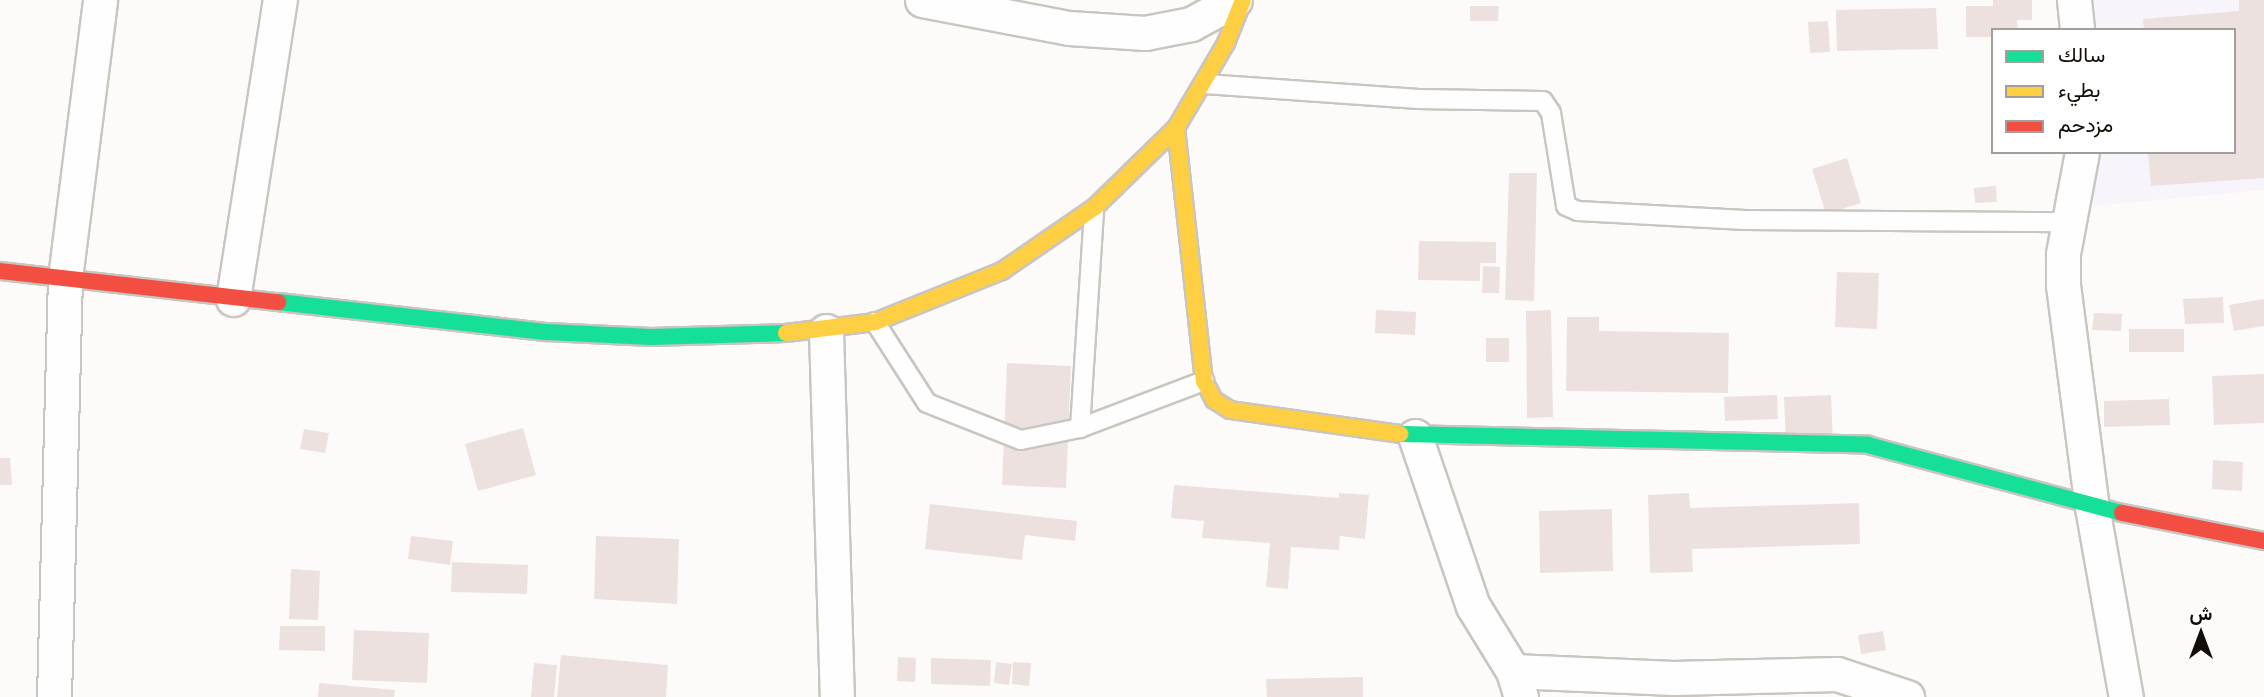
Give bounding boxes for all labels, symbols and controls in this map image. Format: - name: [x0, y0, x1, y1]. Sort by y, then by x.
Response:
- legend: [1991, 28, 2236, 154]
- text: سالك: [2058, 40, 2105, 69]
- text: بطيء: [2058, 75, 2101, 104]
- text: مزدحم: [2058, 110, 2113, 139]
- north arrow: [2166, 599, 2236, 669]
- text: ش: [2190, 600, 2212, 626]

